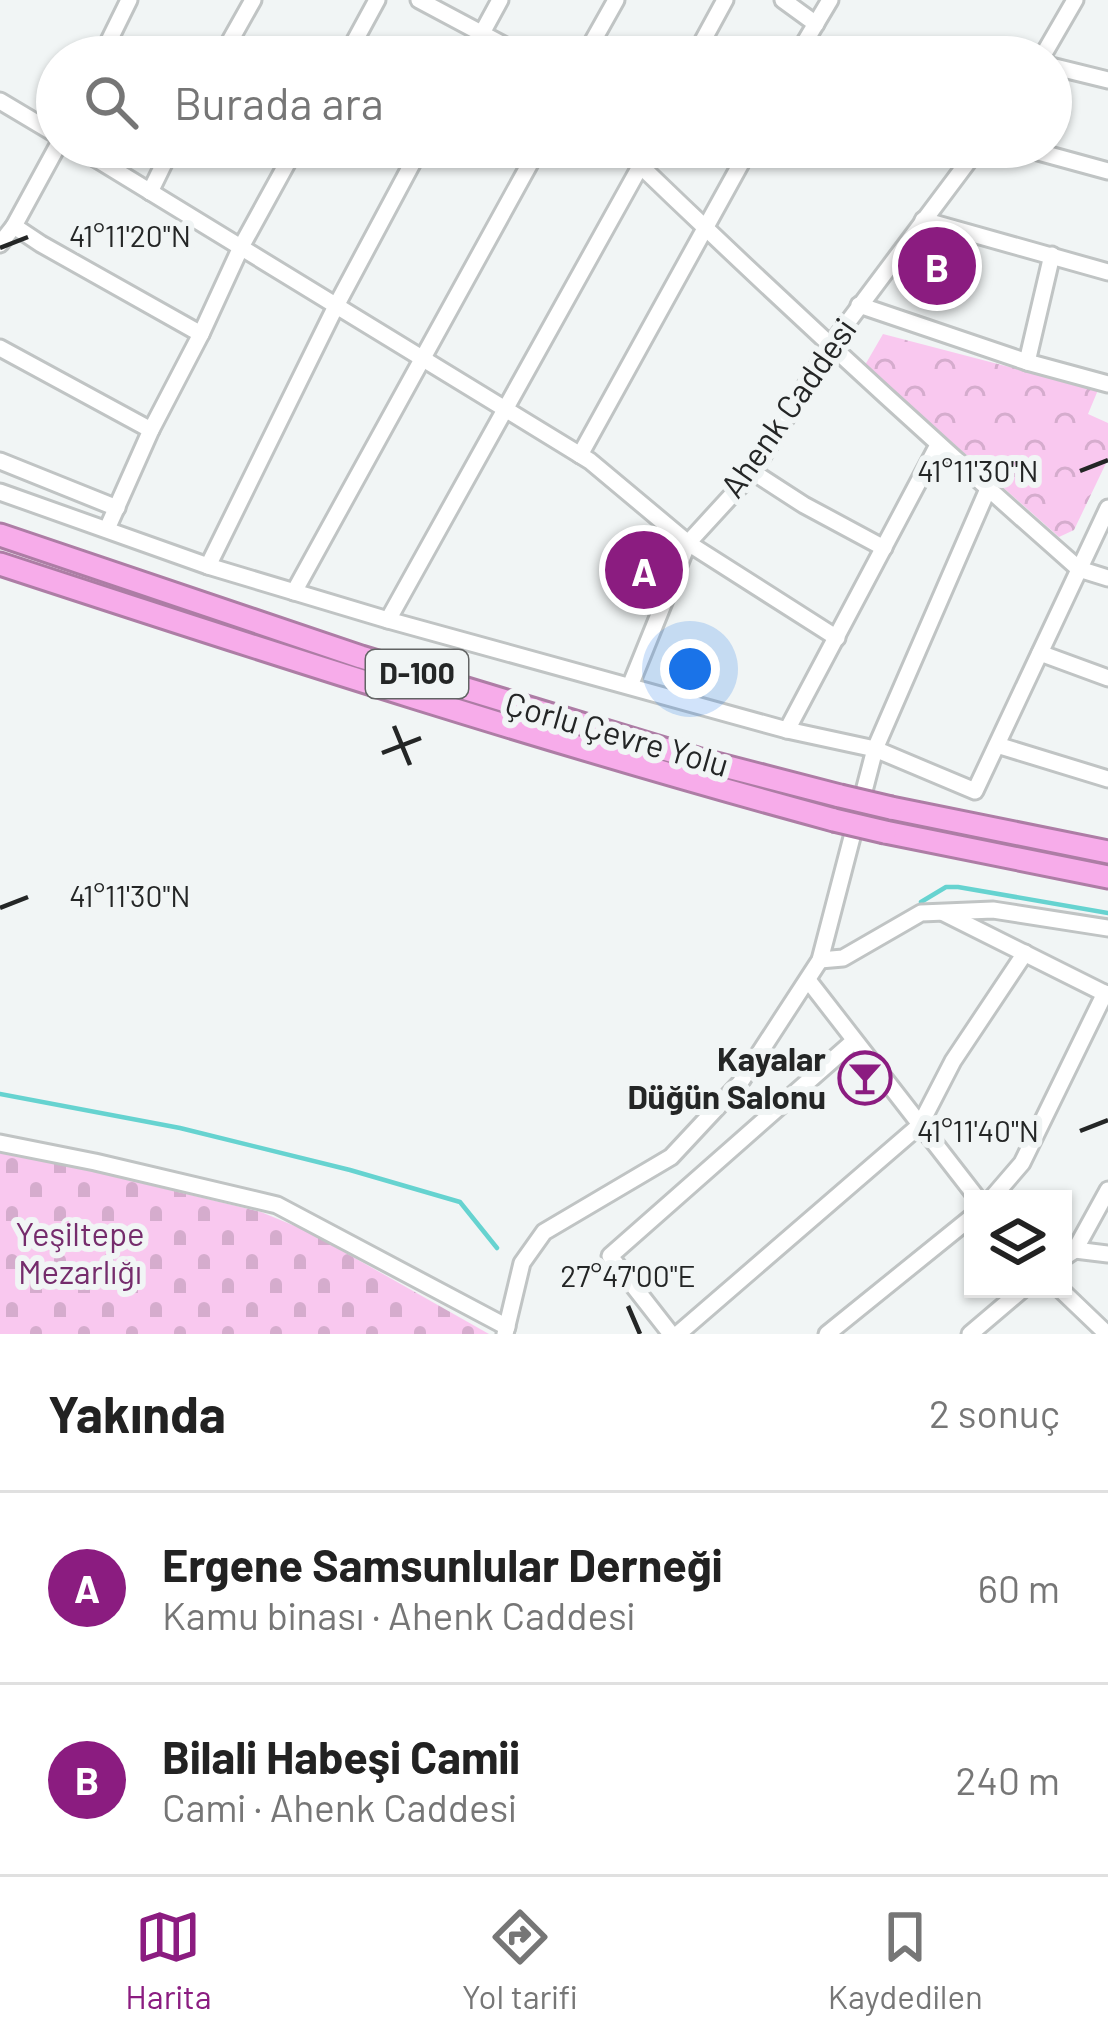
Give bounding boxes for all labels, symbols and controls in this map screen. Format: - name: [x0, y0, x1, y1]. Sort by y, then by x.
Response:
- search box: [36, 36, 1072, 168]
- icon: search: [78, 69, 144, 135]
- text: Burada ara: [174, 75, 384, 129]
- text: 41°11'20"N: [69, 217, 191, 253]
- pin: B: [898, 221, 976, 311]
- street label: Ahenk Caddesi: [711, 310, 863, 504]
- text: 41°11'30"N: [917, 452, 1039, 488]
- pin: A: [605, 525, 683, 615]
- your location: [660, 639, 720, 699]
- road number: D-100: [366, 650, 468, 698]
- street label: Çorlu Çevre Yolu: [501, 682, 734, 784]
- text: 41°11'30"N: [69, 877, 191, 913]
- place label: Kayalar Düğün Salonu: [627, 1038, 826, 1116]
- bar icon: Kayalar Düğün Salonu: [837, 1050, 893, 1106]
- text: 41°11'40"N: [917, 1112, 1039, 1148]
- map controls: [964, 1190, 1072, 1298]
- button: layers: [964, 1190, 1072, 1298]
- park label: Yeşiltepe Mezarlığı: [15, 1213, 145, 1291]
- text: 27°47'00"E: [560, 1257, 696, 1293]
- text: Yakında: [48, 1382, 226, 1443]
- text: 2 sonuç: [929, 1389, 1060, 1436]
- text: Ergene Samsunlular Derneği: [162, 1537, 722, 1591]
- text: A: [74, 1564, 100, 1611]
- text: 60 m: [978, 1564, 1060, 1611]
- text: Kamu binası · Ahenk Caddesi: [162, 1591, 635, 1638]
- text: Bilali Habeşi Camii: [162, 1729, 520, 1783]
- text: B: [75, 1756, 99, 1803]
- text: 240 m: [956, 1756, 1060, 1803]
- text: Cami · Ahenk Caddesi: [162, 1783, 517, 1830]
- tab: Harita: [125, 1904, 212, 2016]
- tab: Yol tarifi: [462, 1904, 577, 2016]
- tab: Kaydedilen: [828, 1904, 983, 2016]

